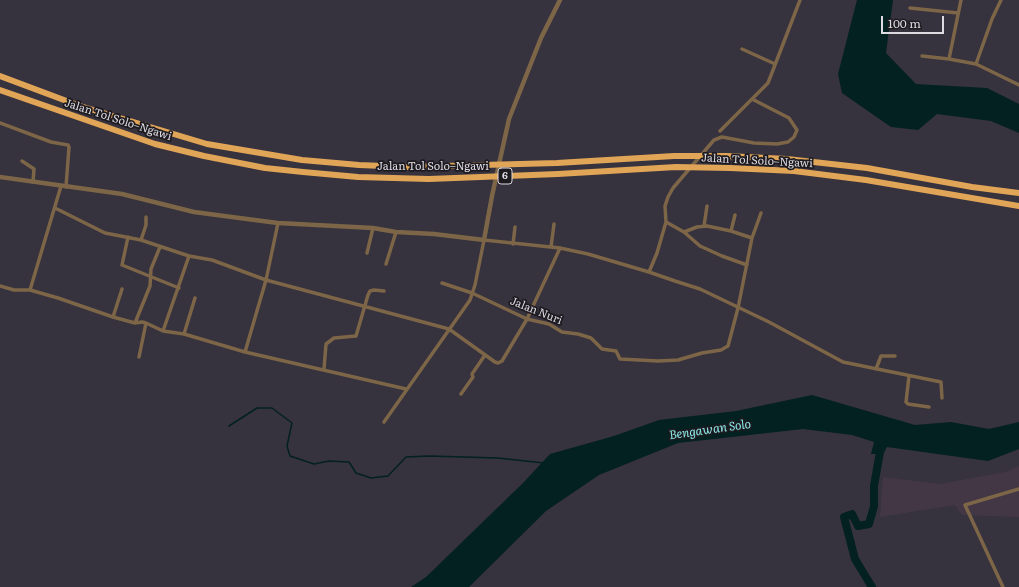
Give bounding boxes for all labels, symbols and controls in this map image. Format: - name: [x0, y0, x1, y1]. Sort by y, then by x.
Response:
- scale bar: [883, 8, 946, 34]
- text: 100 m: [888, 14, 921, 32]
- street label: Jalan Tol Solo–Ngawi: [63, 96, 173, 144]
- street label: Jalan Tol Solo–Ngawi: [701, 151, 813, 171]
- street label: Jalan Tol Solo–Ngawi: [377, 160, 489, 174]
- road number: 6: [498, 168, 512, 184]
- street label: Jalan Nuri: [508, 295, 564, 327]
- water label: Bengawan Solo: [668, 417, 752, 443]

